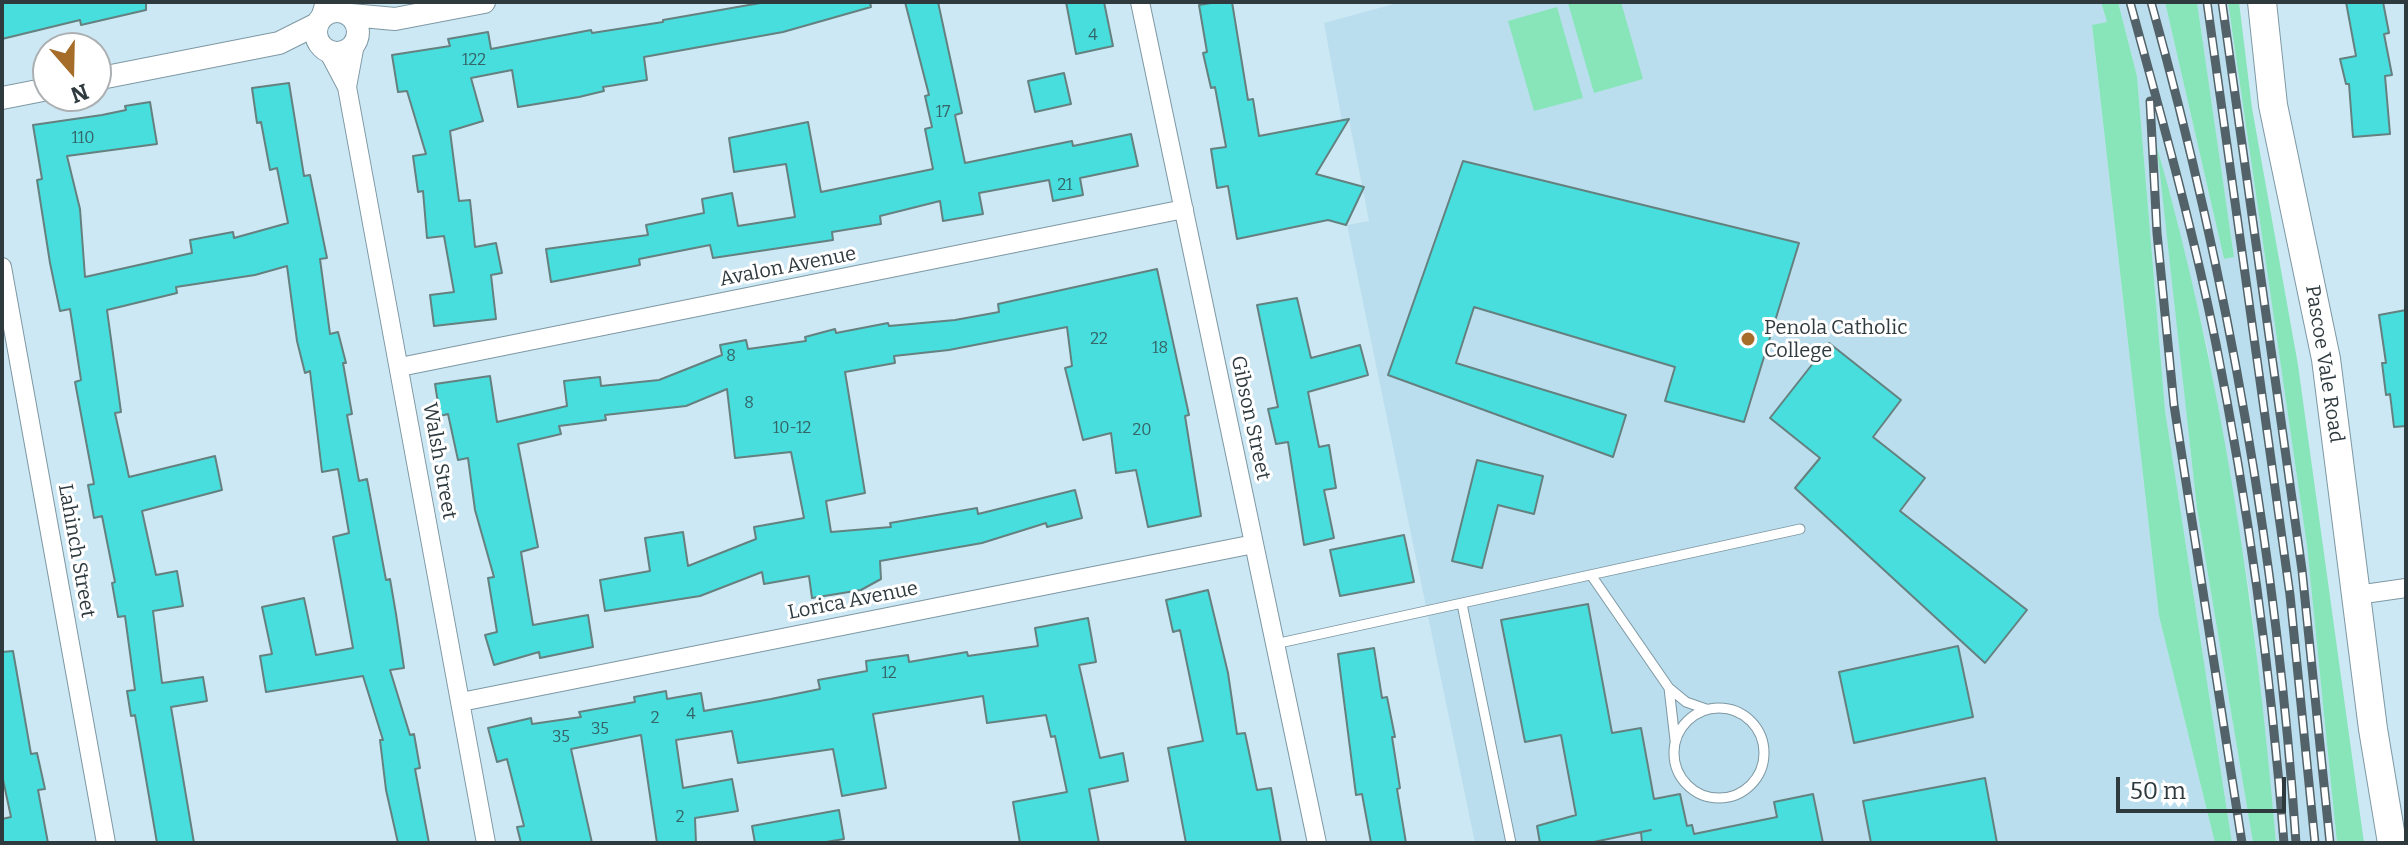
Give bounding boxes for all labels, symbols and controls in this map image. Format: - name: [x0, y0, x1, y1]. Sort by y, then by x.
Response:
- house number: 4: [1088, 26, 1098, 46]
- north arrow: [32, 32, 112, 112]
- house number: 122: [462, 51, 486, 71]
- text: N: [67, 78, 92, 109]
- house number: 17: [936, 103, 950, 123]
- house number: 110: [71, 129, 95, 149]
- house number: 21: [1057, 176, 1073, 196]
- street label: Avalon Avenue: [718, 242, 858, 292]
- street label: Pascoe Vale Road: [2300, 284, 2348, 444]
- place label: Penola Catholic College: [1764, 316, 1908, 363]
- house number: 22: [1090, 330, 1108, 350]
- marker: Penola Catholic College: [1739, 330, 1757, 348]
- house number: 18: [1152, 339, 1168, 359]
- house number: 8: [726, 347, 736, 367]
- street label: Gibson Street: [1225, 354, 1275, 482]
- house number: 8: [744, 394, 754, 414]
- street label: Walsh Street: [417, 401, 461, 521]
- house number: 10-12: [773, 419, 811, 439]
- house number: 20: [1133, 421, 1151, 441]
- street label: Lahinch Street: [52, 482, 100, 620]
- street label: Lorica Avenue: [786, 577, 920, 625]
- house number: 12: [881, 664, 897, 684]
- house number: 4: [686, 705, 696, 725]
- house number: 2: [651, 709, 659, 729]
- house number: 35: [591, 720, 609, 740]
- house number: 35: [552, 728, 570, 748]
- scale bar: [2120, 761, 2290, 811]
- text: 50 m: [2130, 777, 2186, 805]
- house number: 2: [676, 808, 684, 828]

